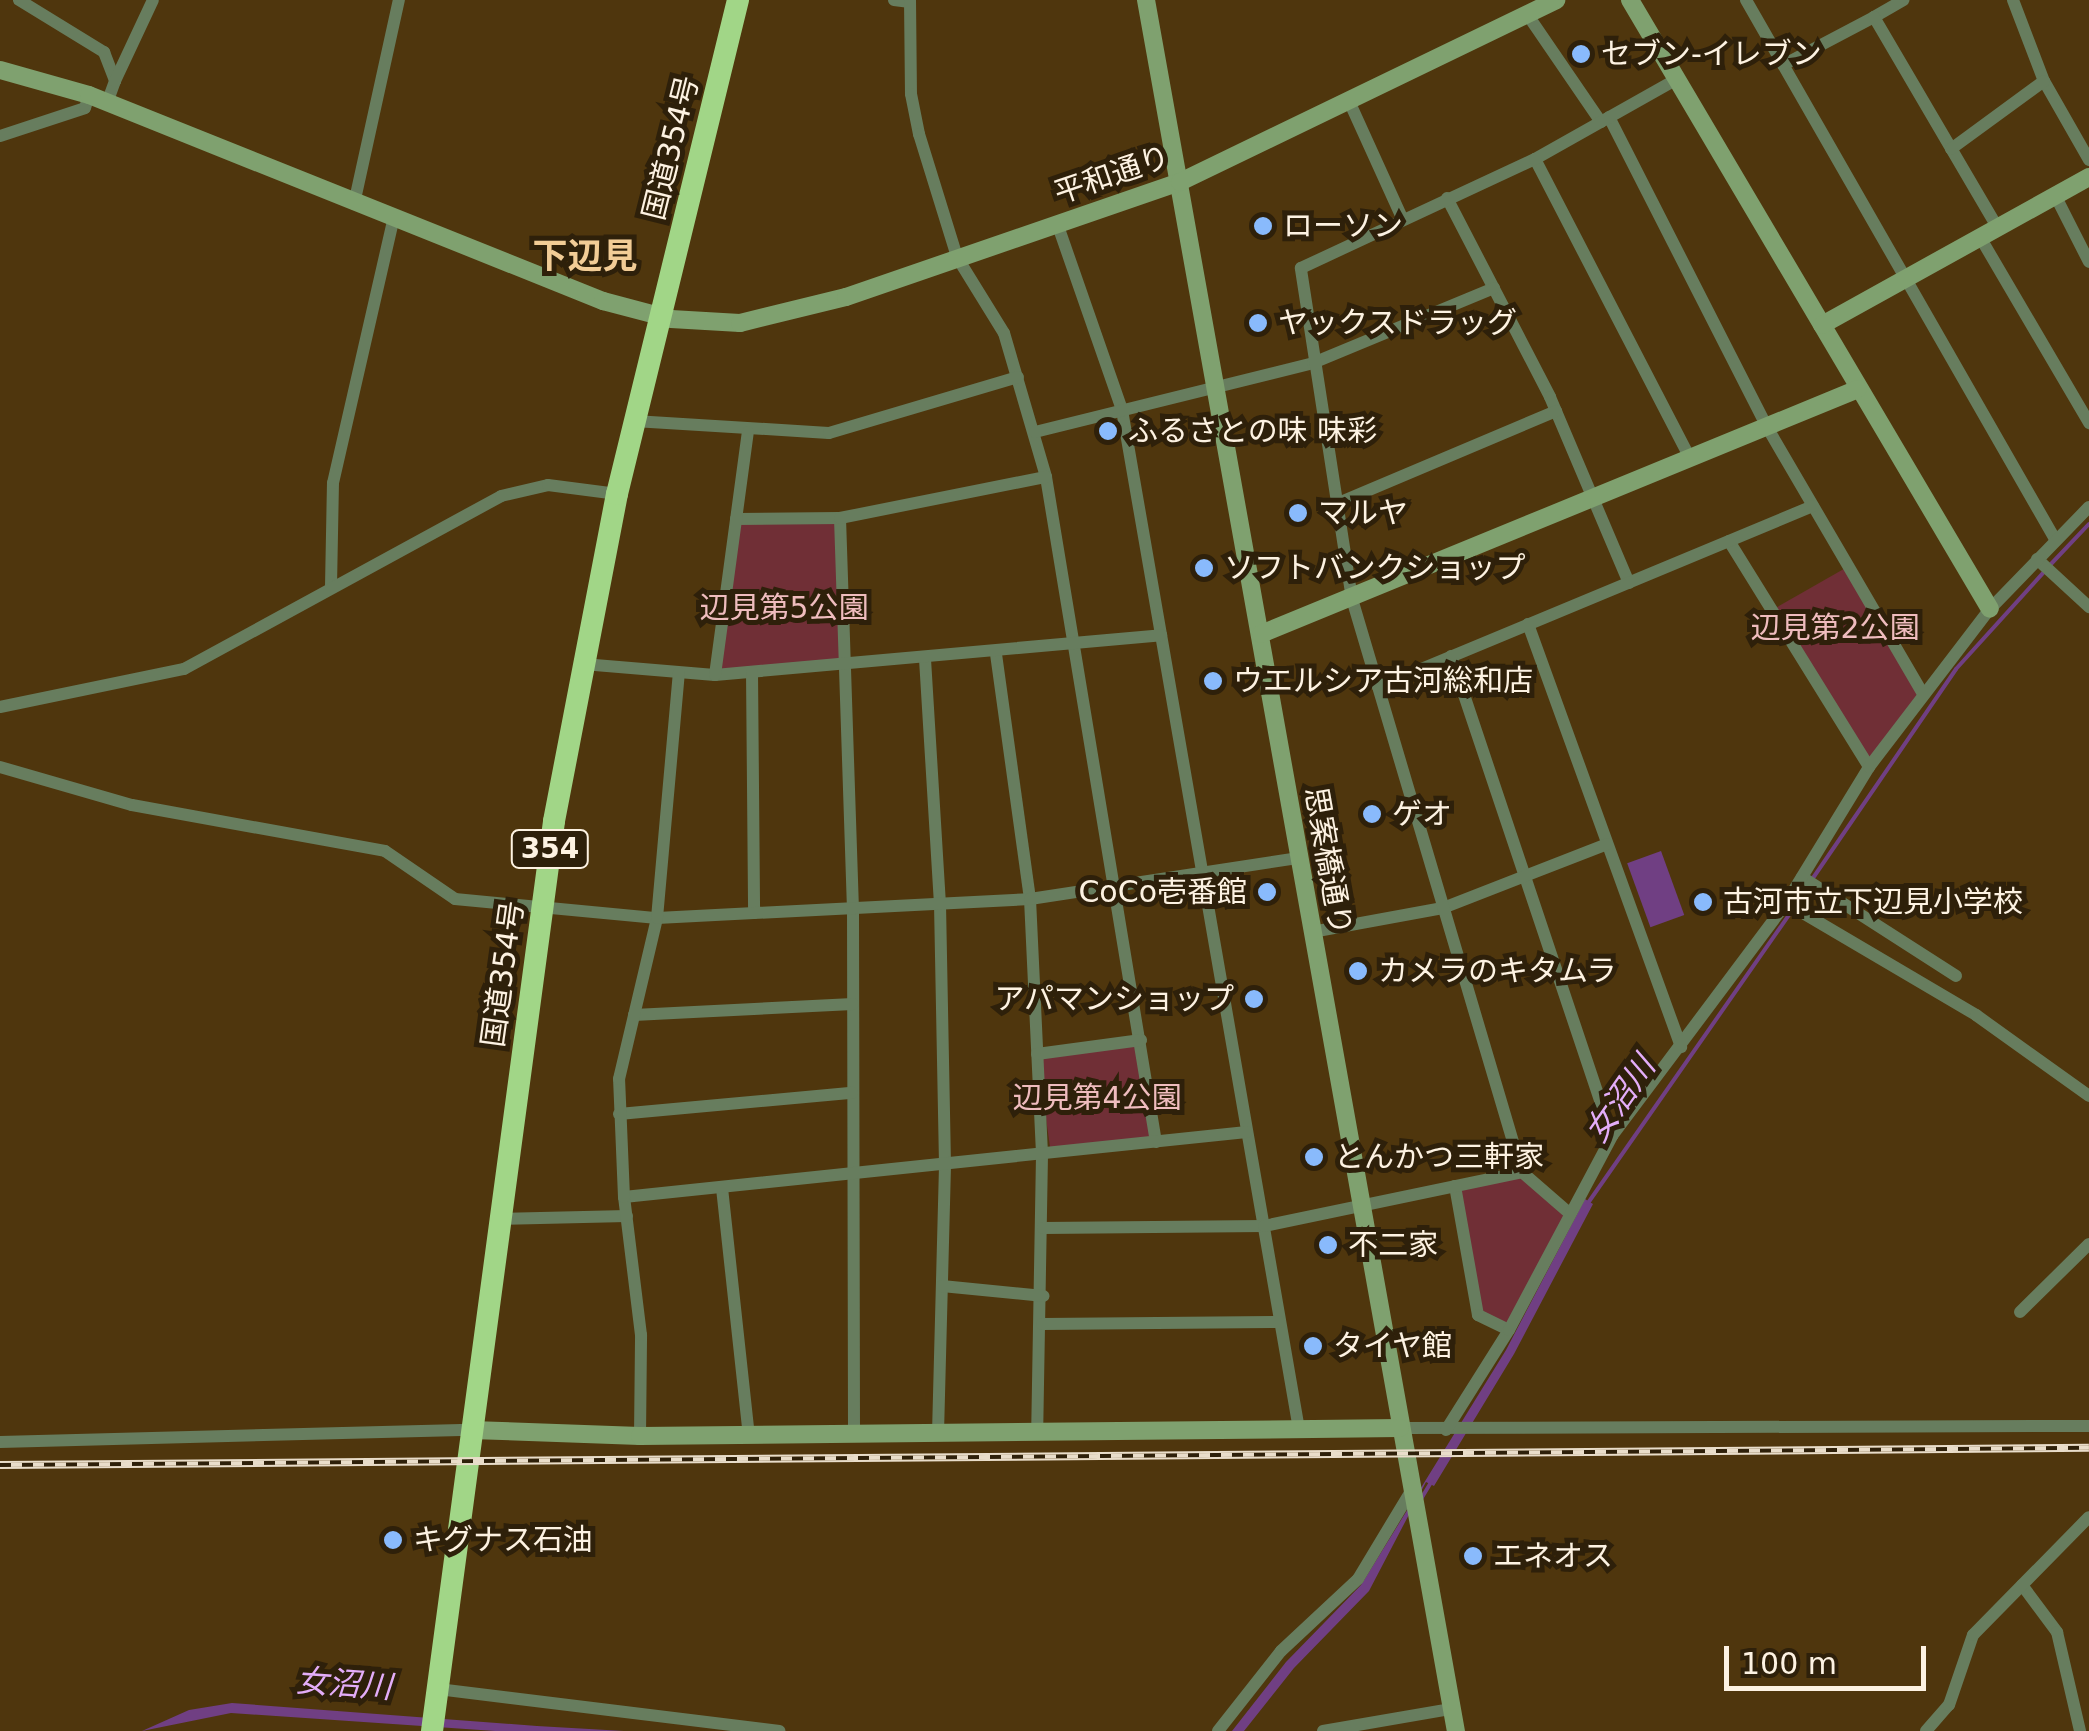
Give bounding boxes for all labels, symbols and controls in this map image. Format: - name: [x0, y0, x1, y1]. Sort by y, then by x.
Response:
- place label: セブン-イレブン: [1601, 36, 1822, 72]
- marker: セブン-イレブン: [1570, 43, 1592, 65]
- street label: 国道354号: [636, 72, 706, 224]
- street label: 平和通り: [1049, 138, 1175, 212]
- place label: ローソン: [1283, 208, 1403, 244]
- marker: ローソン: [1252, 215, 1274, 237]
- district label: 下辺見: [533, 235, 637, 277]
- place label: ヤックスドラッグ: [1278, 305, 1518, 341]
- marker: ヤックスドラッグ: [1247, 312, 1269, 334]
- place label: ふるさとの味 味彩: [1128, 413, 1378, 449]
- marker: ふるさとの味 味彩: [1097, 420, 1119, 442]
- place label: マルヤ: [1318, 495, 1408, 531]
- marker: マルヤ: [1287, 502, 1309, 524]
- place label: ソフトバンクショップ: [1224, 550, 1524, 586]
- marker: ソフトバンクショップ: [1193, 557, 1215, 579]
- park label: 辺見第5公園: [699, 590, 869, 626]
- park label: 辺見第2公園: [1750, 610, 1920, 646]
- place label: ウエルシア古河総和店: [1233, 663, 1533, 699]
- marker: ウエルシア古河総和店: [1202, 670, 1224, 692]
- street label: 思案橋通り: [1297, 784, 1359, 938]
- place label: ゲオ: [1392, 796, 1452, 832]
- marker: ゲオ: [1361, 803, 1383, 825]
- road number: 354: [510, 826, 590, 872]
- place label: CoCo壱番館: [1078, 874, 1247, 910]
- marker: CoCo壱番館: [1256, 881, 1278, 903]
- place label: 古河市立下辺見小学校: [1723, 884, 2023, 920]
- marker: 古河市立下辺見小学校: [1692, 891, 1714, 913]
- street label: 国道354号: [475, 899, 531, 1049]
- place label: カメラのキタムラ: [1378, 953, 1618, 989]
- marker: カメラのキタムラ: [1347, 960, 1369, 982]
- place label: アパマンショップ: [994, 981, 1234, 1017]
- marker: アパマンショップ: [1243, 988, 1265, 1010]
- water label: 女沼川: [1577, 1049, 1663, 1149]
- park label: 辺見第4公園: [1012, 1080, 1182, 1116]
- place label: とんかつ三軒家: [1334, 1139, 1544, 1175]
- marker: とんかつ三軒家: [1303, 1146, 1325, 1168]
- place label: 不二家: [1348, 1227, 1438, 1263]
- marker: 不二家: [1317, 1234, 1339, 1256]
- place label: タイヤ館: [1333, 1328, 1453, 1364]
- marker: タイヤ館: [1302, 1335, 1324, 1357]
- place label: キグナス石油: [413, 1522, 593, 1558]
- marker: キグナス石油: [382, 1529, 404, 1551]
- place label: エネオス: [1493, 1538, 1613, 1574]
- marker: エネオス: [1462, 1545, 1484, 1567]
- scale bar: [1729, 1626, 1932, 1688]
- text: 100 m: [1741, 1646, 1837, 1681]
- water label: 女沼川: [295, 1661, 393, 1707]

